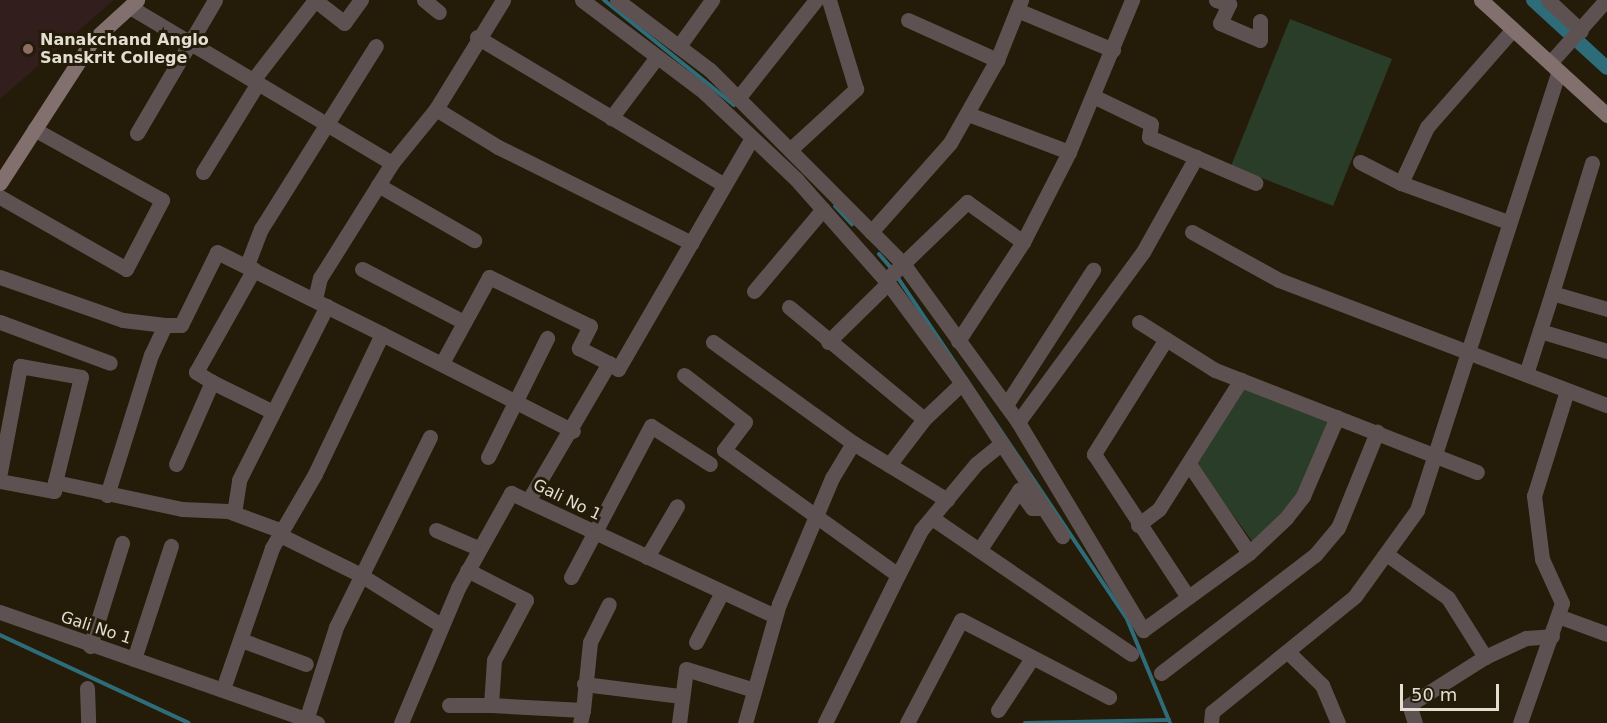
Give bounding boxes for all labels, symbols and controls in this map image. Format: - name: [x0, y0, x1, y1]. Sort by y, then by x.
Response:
- place label: Nanakchand Anglo Sanskrit College: [40, 30, 209, 68]
- marker: Nanakchand Anglo Sanskrit College: [21, 42, 35, 56]
- street label: Gali No 1: [530, 475, 604, 525]
- street label: Gali No 1: [58, 608, 134, 648]
- scale bar: [1403, 672, 1502, 710]
- text: 50 m: [1411, 684, 1457, 705]

